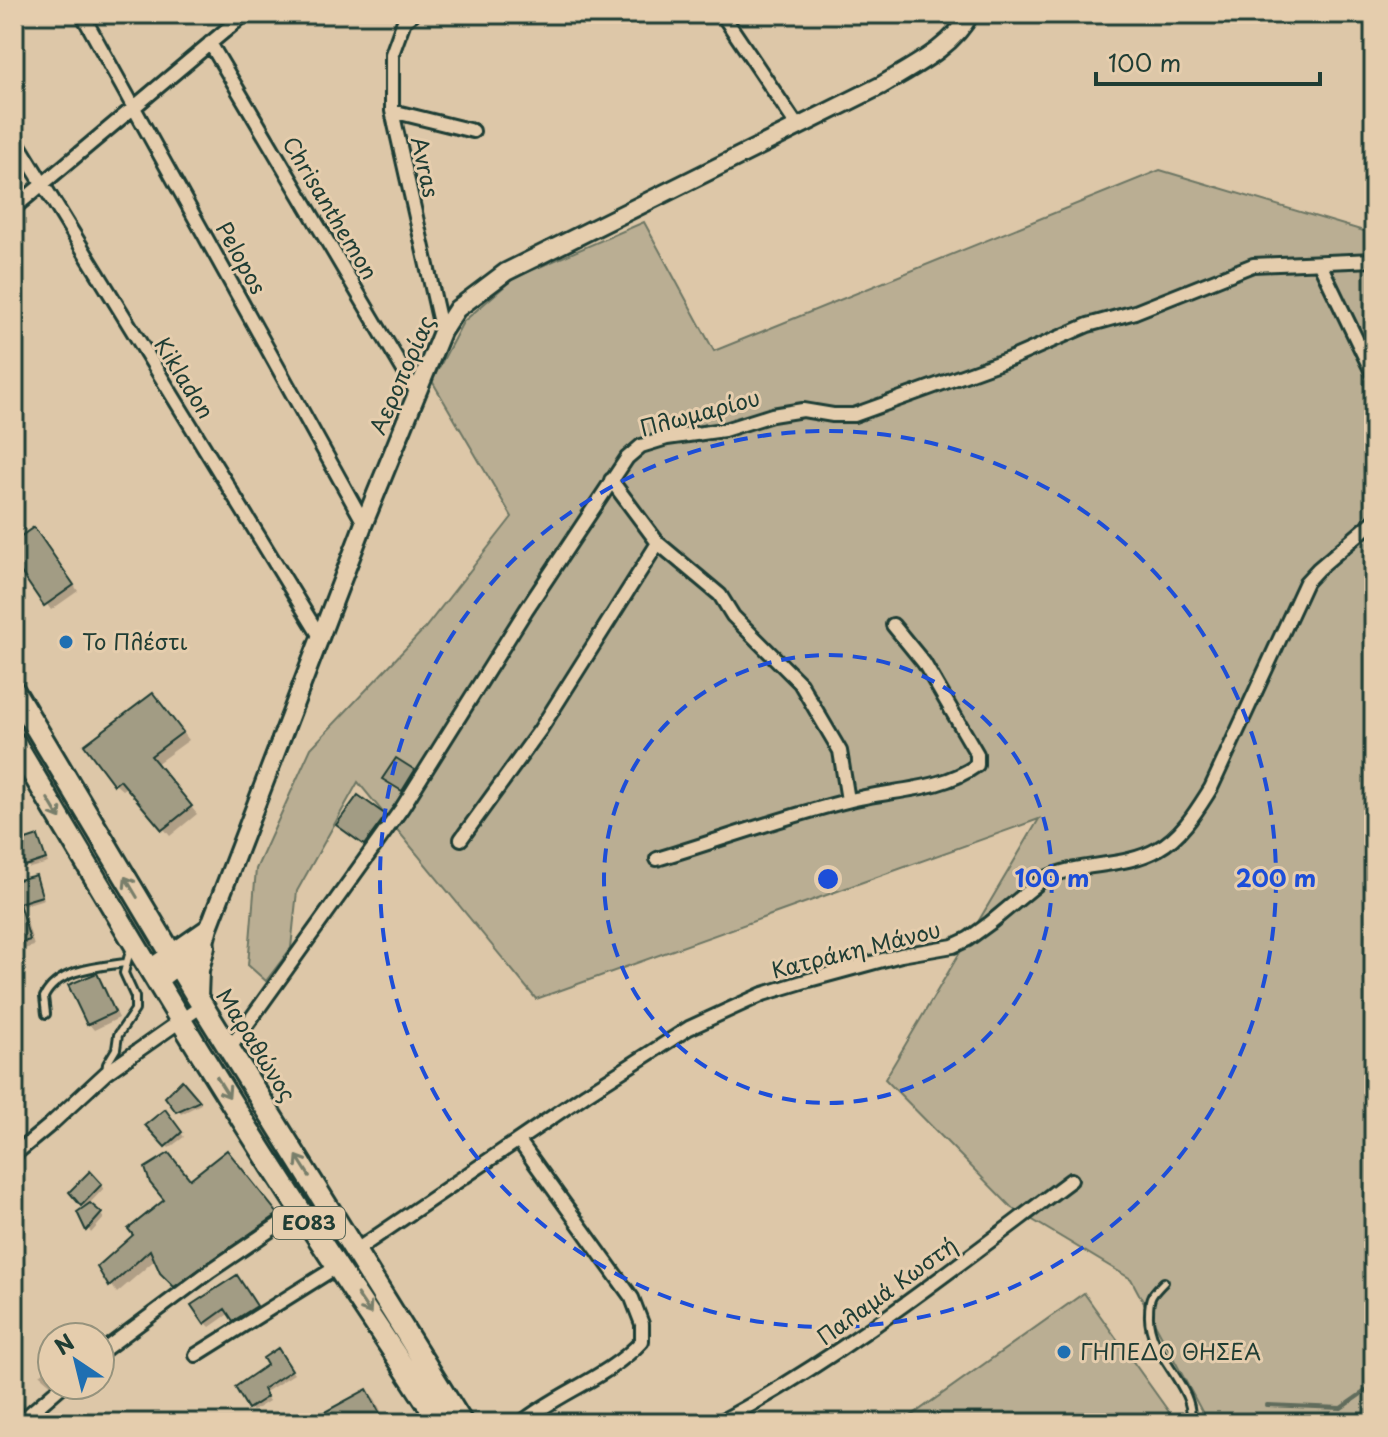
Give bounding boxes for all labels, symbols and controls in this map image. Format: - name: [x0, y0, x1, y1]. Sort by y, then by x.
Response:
- scale bar: [1096, 36, 1320, 86]
- text: 100 m: [1108, 44, 1181, 80]
- street label: Chrisanthemon: [275, 129, 387, 285]
- street label: Avras: [404, 133, 449, 200]
- street label: Pelopos: [209, 215, 276, 300]
- street label: Αεροπορίας: [360, 310, 442, 439]
- street label: Kikladon: [147, 330, 223, 424]
- street label: Πλωμαρίου: [636, 380, 763, 443]
- place label: Το Πλέστι: [82, 624, 188, 657]
- marker: Το Πλέστι: [57, 633, 75, 651]
- one-way arrow: [46, 797, 62, 820]
- text: 100 m: [1015, 859, 1089, 895]
- text: 200 m: [1236, 859, 1316, 895]
- centre of rings: [814, 865, 842, 893]
- one-way arrow: [123, 876, 139, 899]
- street label: Κατράκη Μάνου: [768, 912, 944, 986]
- street label: Μαραθώνος: [209, 981, 305, 1107]
- one-way arrow: [215, 1075, 231, 1098]
- one-way arrow: [295, 1155, 311, 1178]
- road number: ΕΟ83: [273, 1207, 345, 1239]
- street label: Παλαμά Κωστή: [809, 1228, 963, 1352]
- one-way arrow: [356, 1293, 373, 1315]
- north arrow: [36, 1321, 116, 1401]
- text: N: [47, 1325, 80, 1362]
- place label: ΓΗΠΕΔΟ ΘΗΣΕΑ: [1080, 1334, 1261, 1367]
- marker: ΓΗΠΕΔΟ ΘΗΣΕΑ: [1055, 1343, 1073, 1361]

